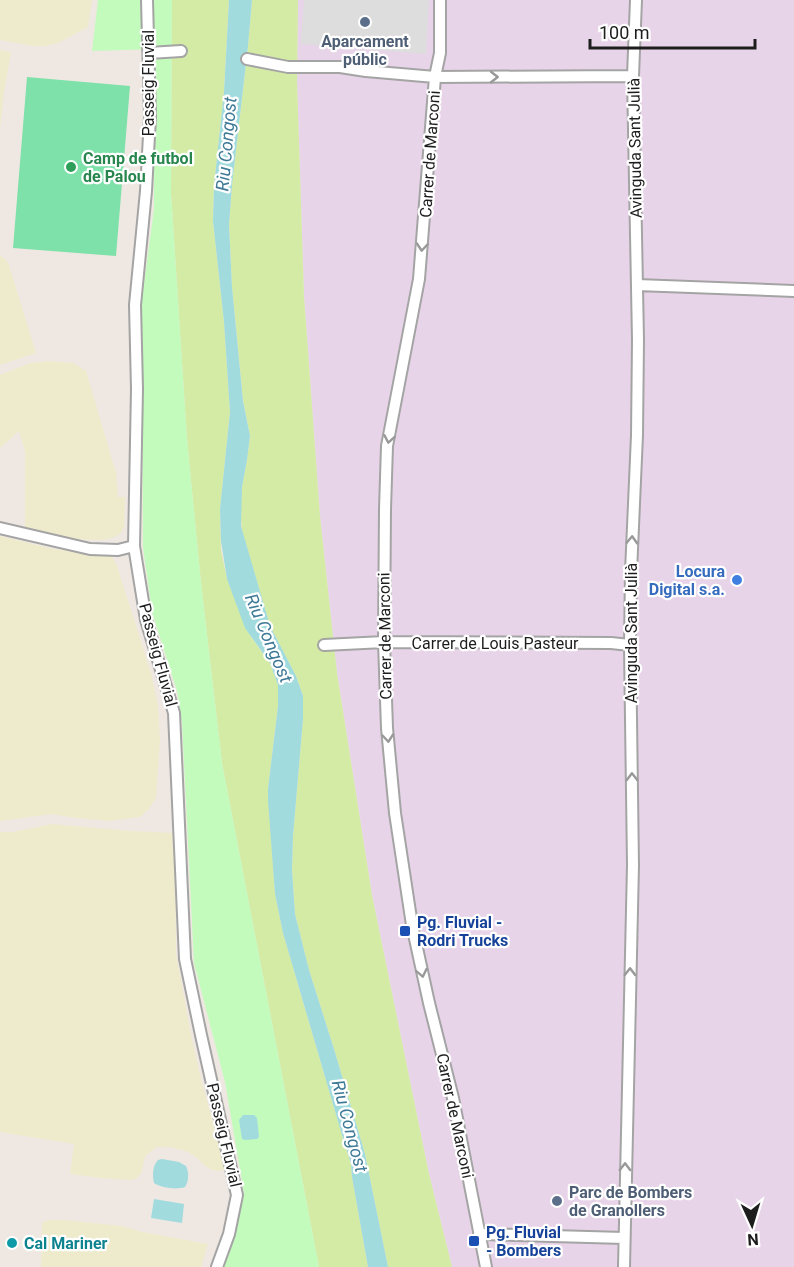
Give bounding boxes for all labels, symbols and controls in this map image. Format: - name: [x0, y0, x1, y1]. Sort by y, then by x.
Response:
- scale bar: [590, 12, 755, 50]
- marker: Aparcament públic: [358, 15, 372, 29]
- text: 100 m: [599, 22, 650, 43]
- street label: Passeig Fluvial: [139, 30, 158, 136]
- place label: Aparcament públic: [321, 32, 409, 69]
- one-way arrow: [489, 71, 498, 83]
- street label: Avinguda Sant Julià: [624, 78, 646, 218]
- street label: Carrer de Marconi: [416, 90, 444, 218]
- water label: Riu Congost: [211, 96, 241, 192]
- place label: Camp de futbol de Palou: [83, 149, 193, 186]
- marker: Camp de futbol de Palou: [64, 160, 78, 174]
- one-way arrow: [416, 242, 429, 251]
- one-way arrow: [383, 433, 396, 443]
- one-way arrow: [626, 535, 638, 544]
- place label: Locura Digital s.a.: [649, 562, 725, 599]
- street label: Avinguda Sant Julià: [622, 563, 641, 703]
- street label: Carrer de Marconi: [374, 572, 396, 700]
- marker: Locura Digital s.a.: [730, 573, 744, 587]
- water label: Riu Congost: [241, 590, 297, 686]
- street label: Passeig Fluvial: [135, 601, 181, 709]
- street label: Carrer de Louis Pasteur: [412, 634, 579, 653]
- one-way arrow: [381, 734, 394, 743]
- one-way arrow: [626, 772, 638, 781]
- place label: Pg. Fluvial - Rodri Trucks: [417, 913, 508, 950]
- marker: Pg. Fluvial - Rodri Trucks: [398, 924, 412, 938]
- one-way arrow: [415, 967, 428, 977]
- one-way arrow: [624, 967, 637, 976]
- street label: Carrer de Marconi: [432, 1052, 478, 1180]
- water label: Riu Congost: [328, 1078, 372, 1175]
- street label: Passeig Fluvial: [203, 1081, 245, 1189]
- one-way arrow: [619, 1162, 632, 1171]
- place label: Parc de Bombers de Granollers: [569, 1183, 692, 1220]
- marker: Parc de Bombers de Granollers: [550, 1194, 564, 1208]
- north arrow: [722, 1195, 782, 1255]
- place label: Pg. Fluvial - Bombers: [486, 1223, 561, 1260]
- text: N: [747, 1230, 759, 1249]
- place label: Cal Mariner: [24, 1234, 108, 1253]
- marker: Pg. Fluvial - Bombers: [467, 1234, 481, 1248]
- marker: Cal Mariner: [5, 1236, 19, 1250]

